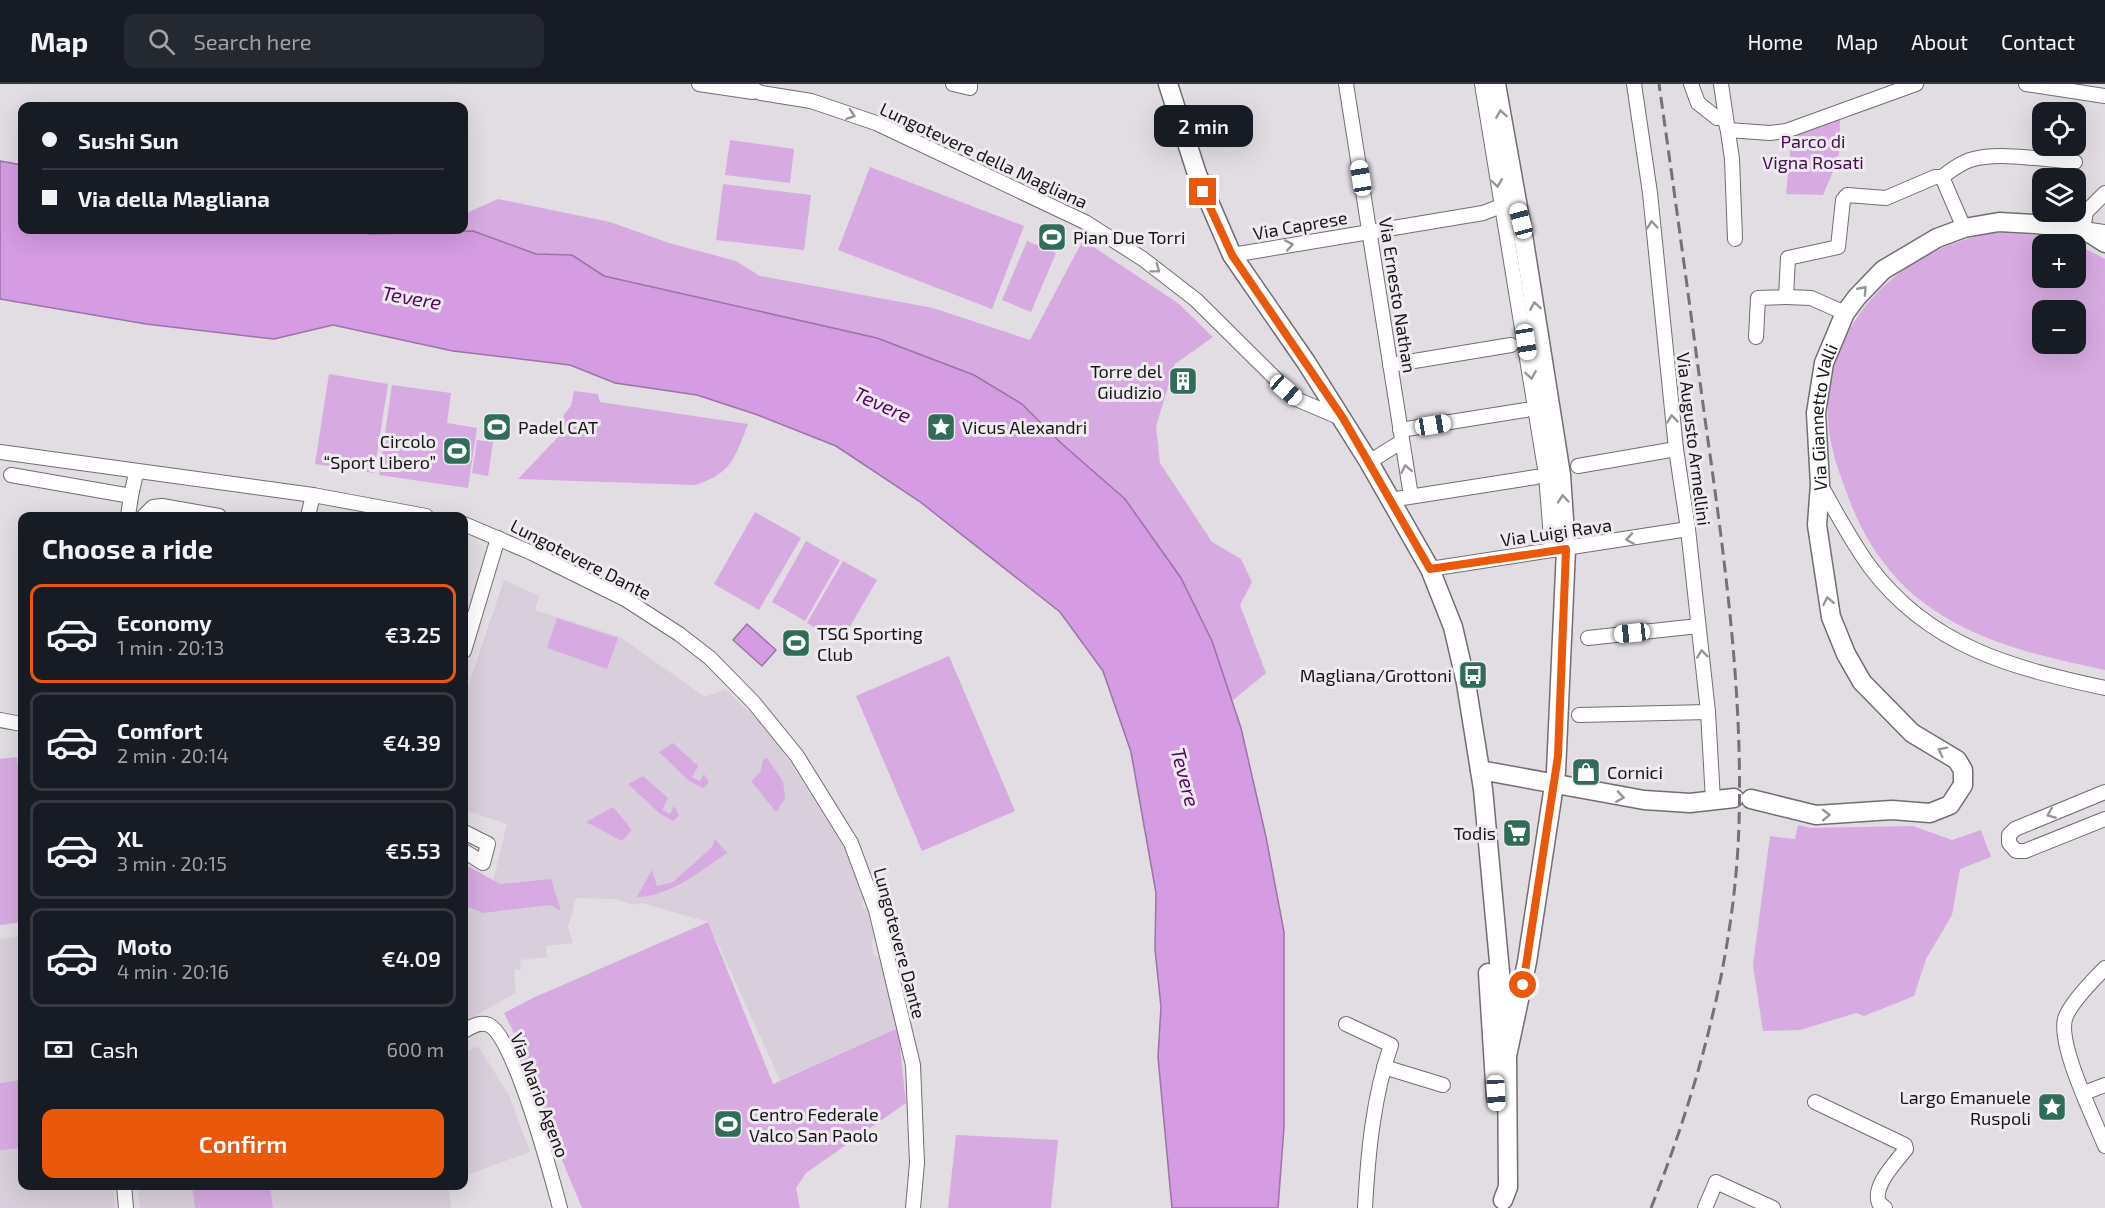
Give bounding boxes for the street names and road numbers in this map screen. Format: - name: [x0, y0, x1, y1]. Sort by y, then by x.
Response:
- street label: Lungotevere della Magliana: [877, 97, 1091, 213]
- street label: Via Caprese: [1251, 206, 1349, 244]
- street label: Via Ernesto Nathan: [1375, 216, 1421, 374]
- street label: Via Giannetto Valli: [1805, 340, 1842, 492]
- street label: Via Augusto Armellini: [1672, 351, 1716, 527]
- street label: Via Luigi Rava: [1499, 513, 1613, 551]
- street label: Lungotevere Dante: [507, 514, 655, 604]
- street label: Lungotevere Dante: [869, 865, 931, 1021]
- street label: Via Mario Ageno: [506, 1029, 574, 1161]

